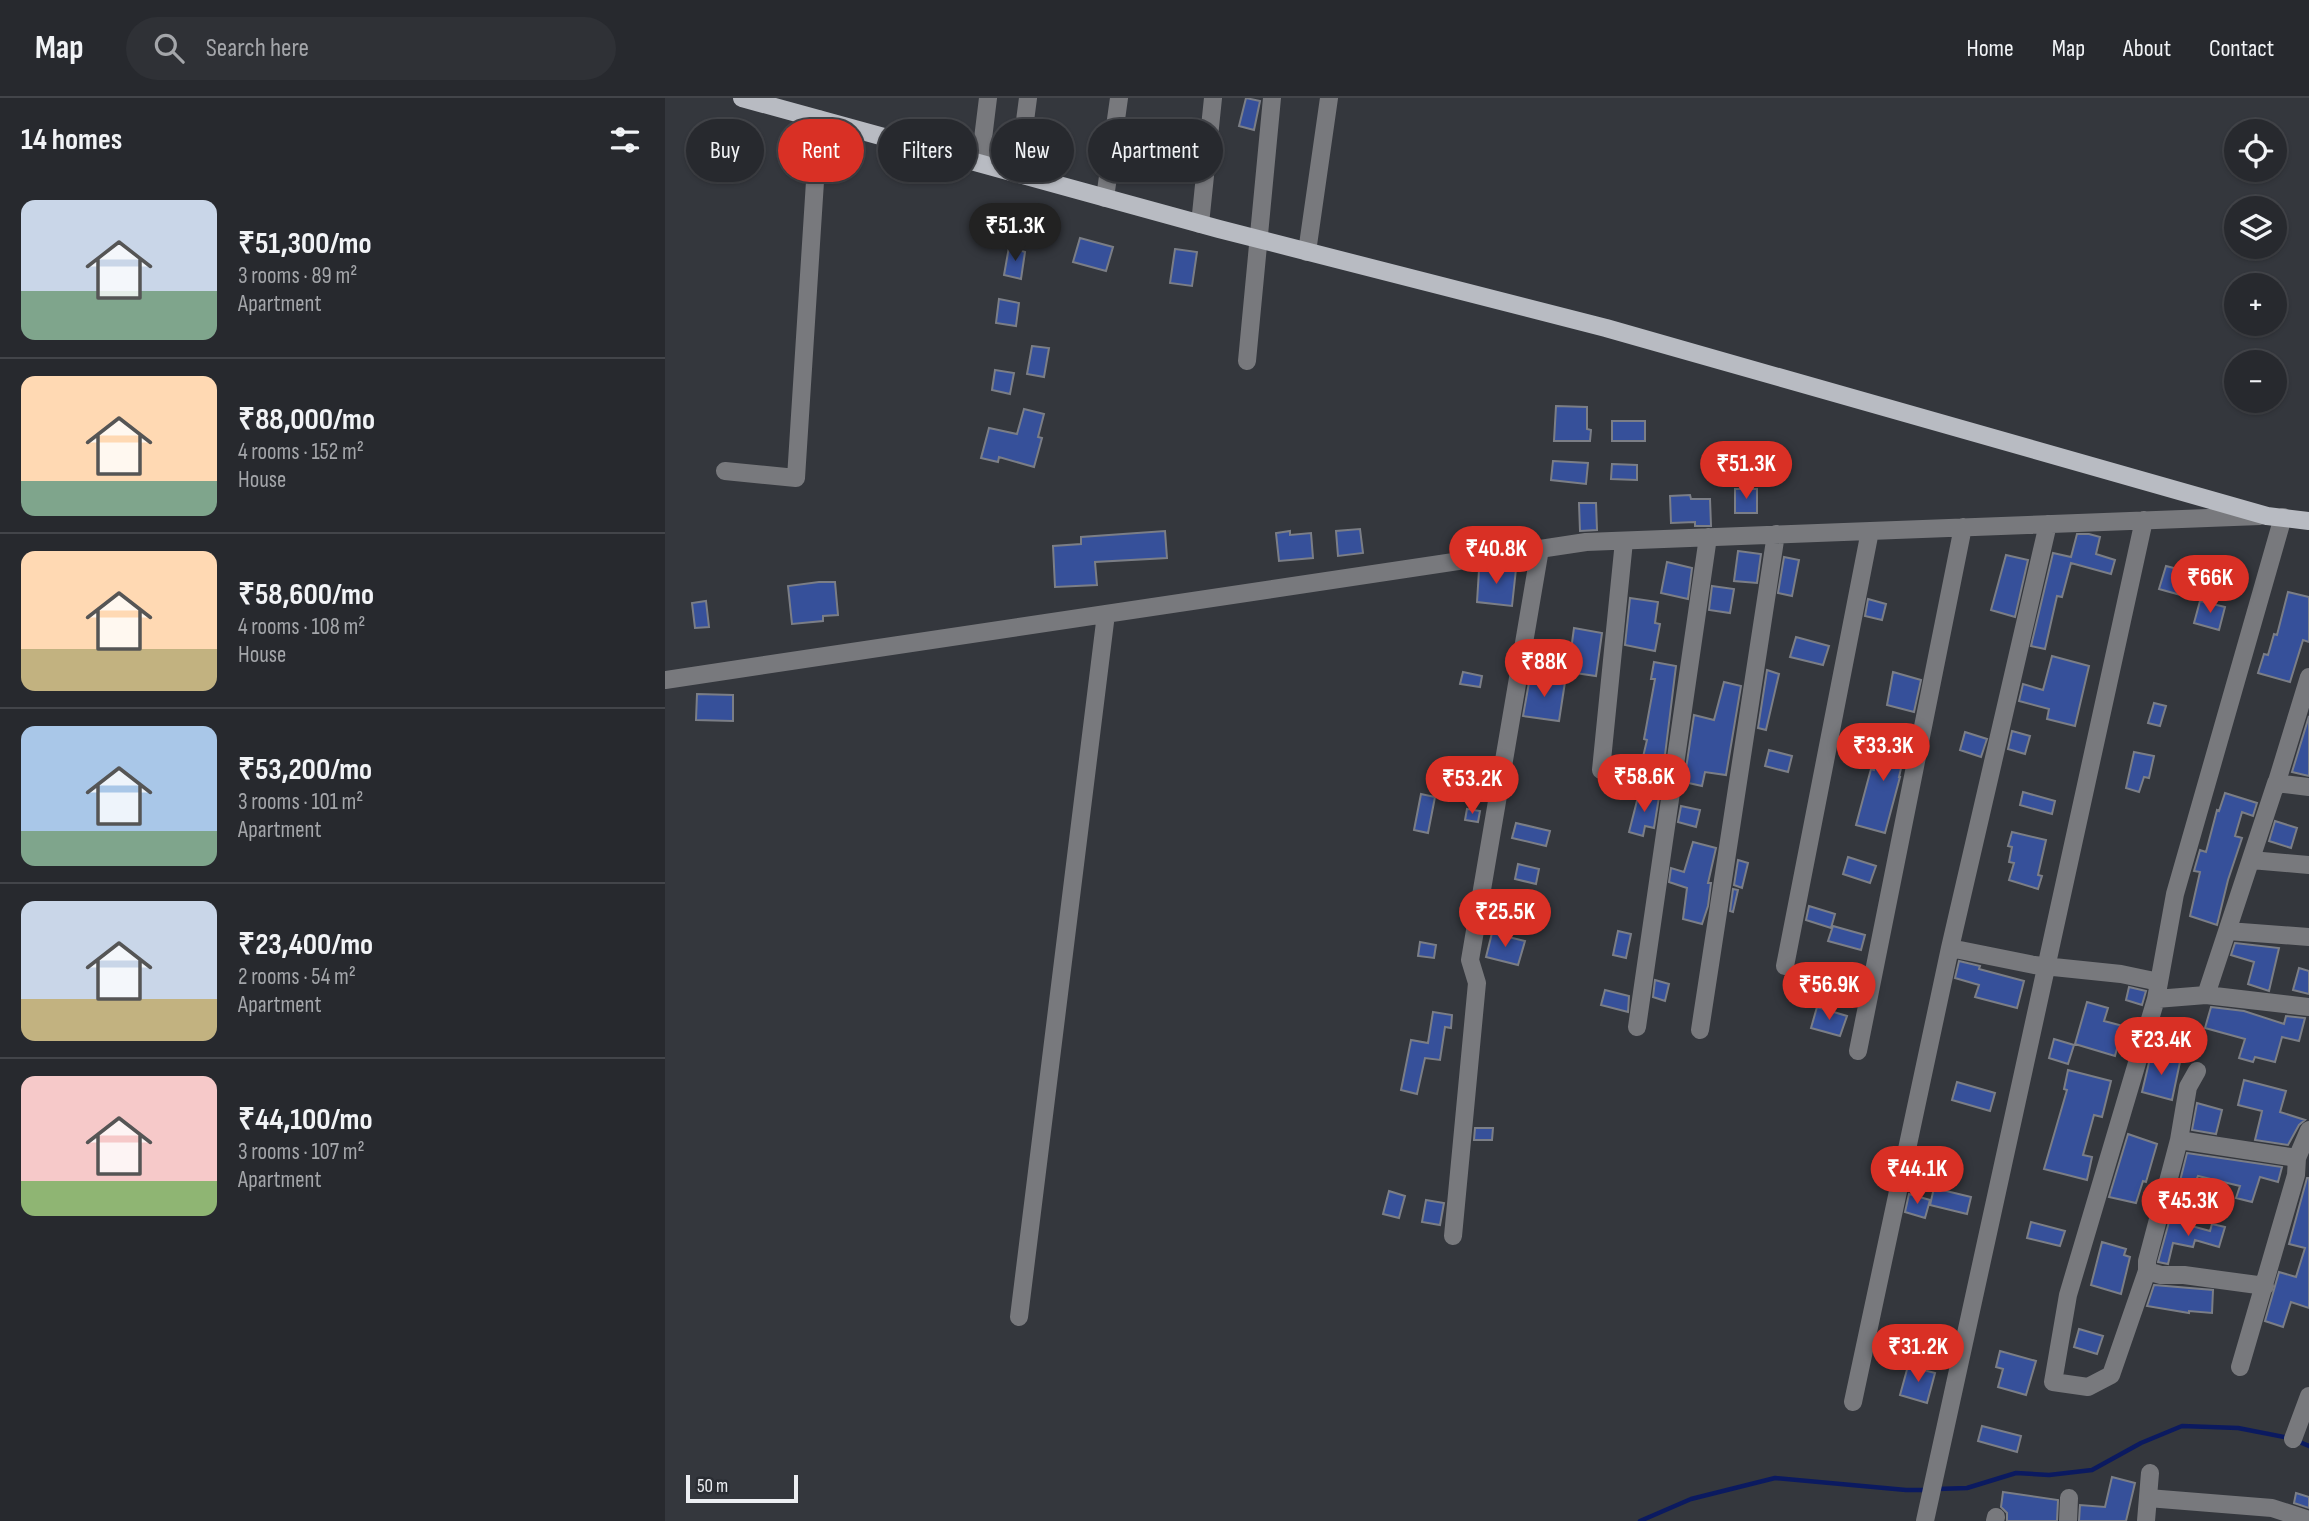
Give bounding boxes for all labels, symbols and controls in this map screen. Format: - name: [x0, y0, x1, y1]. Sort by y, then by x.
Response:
- search box: [126, 17, 616, 80]
- text: Map: [35, 28, 84, 68]
- icon: search: [150, 29, 188, 67]
- text: Search here: [206, 33, 309, 64]
- text: Home: [1966, 34, 2014, 63]
- text: Map: [2052, 34, 2085, 63]
- text: About: [2123, 34, 2171, 63]
- text: Contact: [2209, 34, 2274, 63]
- chip: Buy: [686, 119, 764, 182]
- chip: Rent: [778, 119, 864, 182]
- chip: Filters: [878, 119, 977, 182]
- chip: New: [991, 119, 1074, 182]
- chip: Apartment: [1088, 119, 1223, 182]
- map controls: [2224, 119, 2287, 413]
- button: locate: [2224, 119, 2287, 182]
- icon: filters: [606, 121, 644, 159]
- text: 14 homes: [21, 122, 122, 158]
- button: layers: [2224, 196, 2287, 259]
- pin: ₹51.3K: [958, 204, 1072, 263]
- text: ₹51.3K: [985, 212, 1045, 240]
- text: ₹51,300/mo: [238, 226, 372, 262]
- icon: home: [77, 228, 161, 312]
- text: 3 rooms · 89 m²: [238, 262, 357, 290]
- button: +: [2224, 273, 2287, 336]
- text: Apartment: [238, 290, 322, 318]
- button: −: [2224, 350, 2287, 413]
- text: ₹88,000/mo: [238, 402, 375, 438]
- icon: home: [77, 404, 161, 488]
- text: 4 rooms · 152 m²: [238, 438, 364, 466]
- pin: ₹51.3K: [1689, 442, 1803, 501]
- text: ₹51.3K: [1716, 450, 1776, 478]
- text: House: [238, 466, 286, 494]
- pin: ₹40.8K: [1439, 526, 1553, 586]
- text: ₹40.8K: [1465, 535, 1527, 563]
- pin: ₹66K: [2169, 556, 2251, 615]
- text: ₹66K: [2187, 564, 2233, 592]
- text: ₹58,600/mo: [238, 577, 374, 613]
- icon: home: [77, 579, 161, 663]
- text: 4 rooms · 108 m²: [238, 613, 365, 641]
- pin: ₹88K: [1503, 640, 1585, 699]
- text: House: [238, 641, 286, 669]
- text: ₹88K: [1521, 648, 1567, 676]
- pin: ₹33.3K: [1826, 724, 1940, 783]
- text: ₹33.3K: [1853, 732, 1913, 760]
- text: ₹53,200/mo: [238, 752, 372, 788]
- icon: home: [77, 754, 161, 838]
- pin: ₹58.6K: [1587, 754, 1701, 814]
- pin: ₹53.2K: [1415, 756, 1529, 816]
- text: ₹58.6K: [1614, 763, 1675, 791]
- text: ₹53.2K: [1442, 765, 1502, 793]
- text: 3 rooms · 101 m²: [238, 788, 363, 816]
- text: Apartment: [238, 816, 322, 844]
- pin: ₹25.5K: [1448, 890, 1562, 949]
- text: ₹25.5K: [1475, 898, 1535, 926]
- text: ₹23,400/mo: [238, 927, 373, 963]
- icon: home: [77, 929, 161, 1013]
- pin: ₹56.9K: [1772, 962, 1886, 1022]
- text: 2 rooms · 54 m²: [238, 963, 356, 991]
- text: ₹56.9K: [1799, 971, 1859, 999]
- text: Apartment: [238, 991, 322, 1019]
- pin: ₹23.4K: [2104, 1018, 2218, 1077]
- text: ₹23.4K: [2131, 1026, 2191, 1054]
- text: ₹44,100/mo: [238, 1102, 373, 1138]
- icon: home: [77, 1104, 161, 1188]
- text: 3 rooms · 107 m²: [238, 1138, 365, 1166]
- pin: ₹44.1K: [1860, 1146, 1974, 1206]
- text: ₹44.1K: [1887, 1155, 1947, 1183]
- text: Apartment: [238, 1166, 322, 1194]
- pin: ₹45.3K: [2131, 1178, 2245, 1238]
- text: ₹45.3K: [2158, 1187, 2218, 1215]
- pin: ₹31.2K: [1861, 1324, 1975, 1384]
- text: ₹31.2K: [1888, 1333, 1948, 1361]
- scale bar: [686, 1472, 798, 1504]
- text: 50 m: [697, 1475, 728, 1498]

